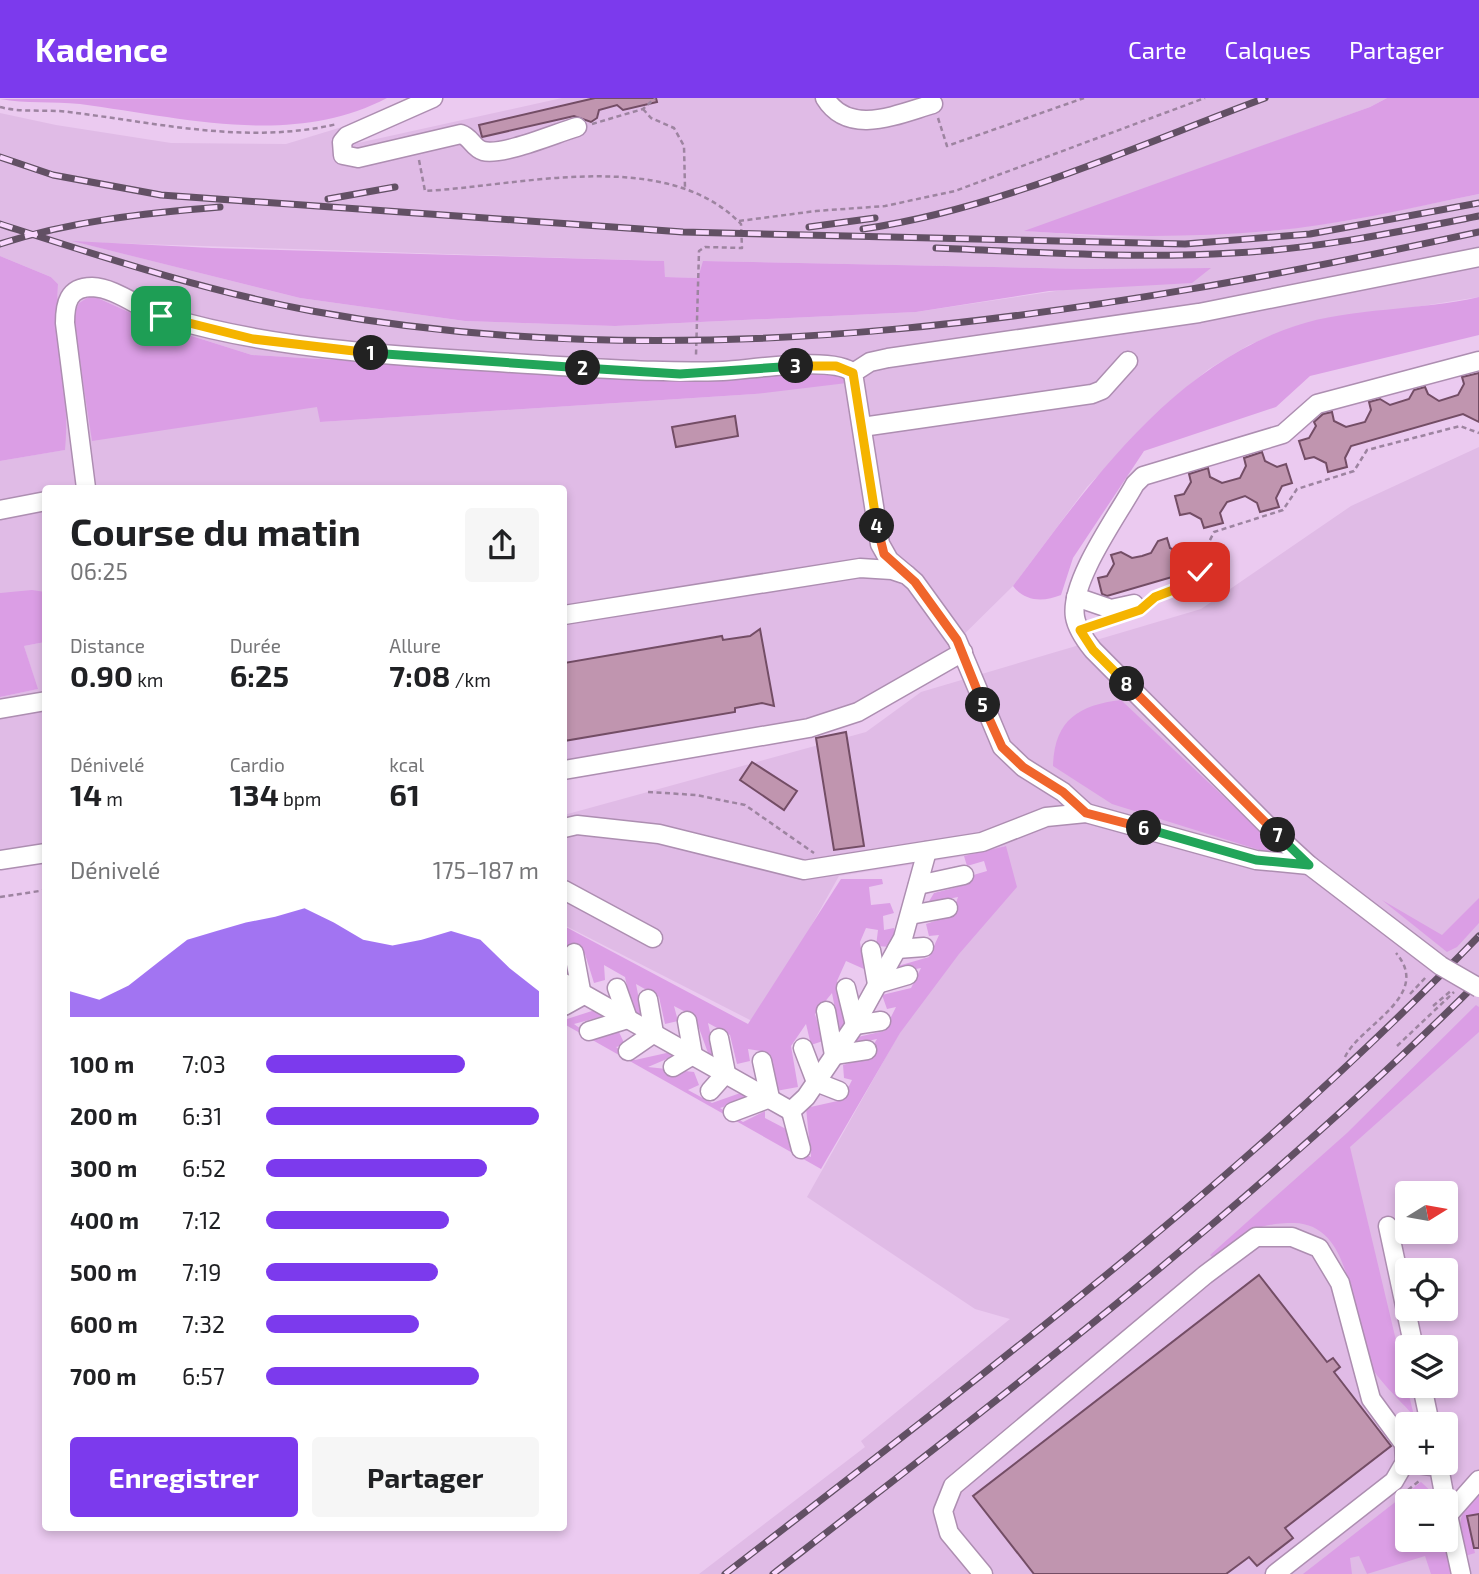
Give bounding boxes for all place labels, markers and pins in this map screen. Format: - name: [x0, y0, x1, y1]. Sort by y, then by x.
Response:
- pin: [131, 286, 191, 346]
- pin: 1: [354, 336, 388, 370]
- pin: 3: [778, 348, 814, 384]
- pin: 2: [566, 350, 600, 386]
- pin: 4: [860, 508, 894, 544]
- pin: [1170, 542, 1230, 602]
- pin: 8: [1110, 666, 1144, 702]
- pin: 5: [965, 688, 1000, 722]
- pin: 6: [1126, 810, 1162, 846]
- pin: 7: [1260, 818, 1296, 852]

